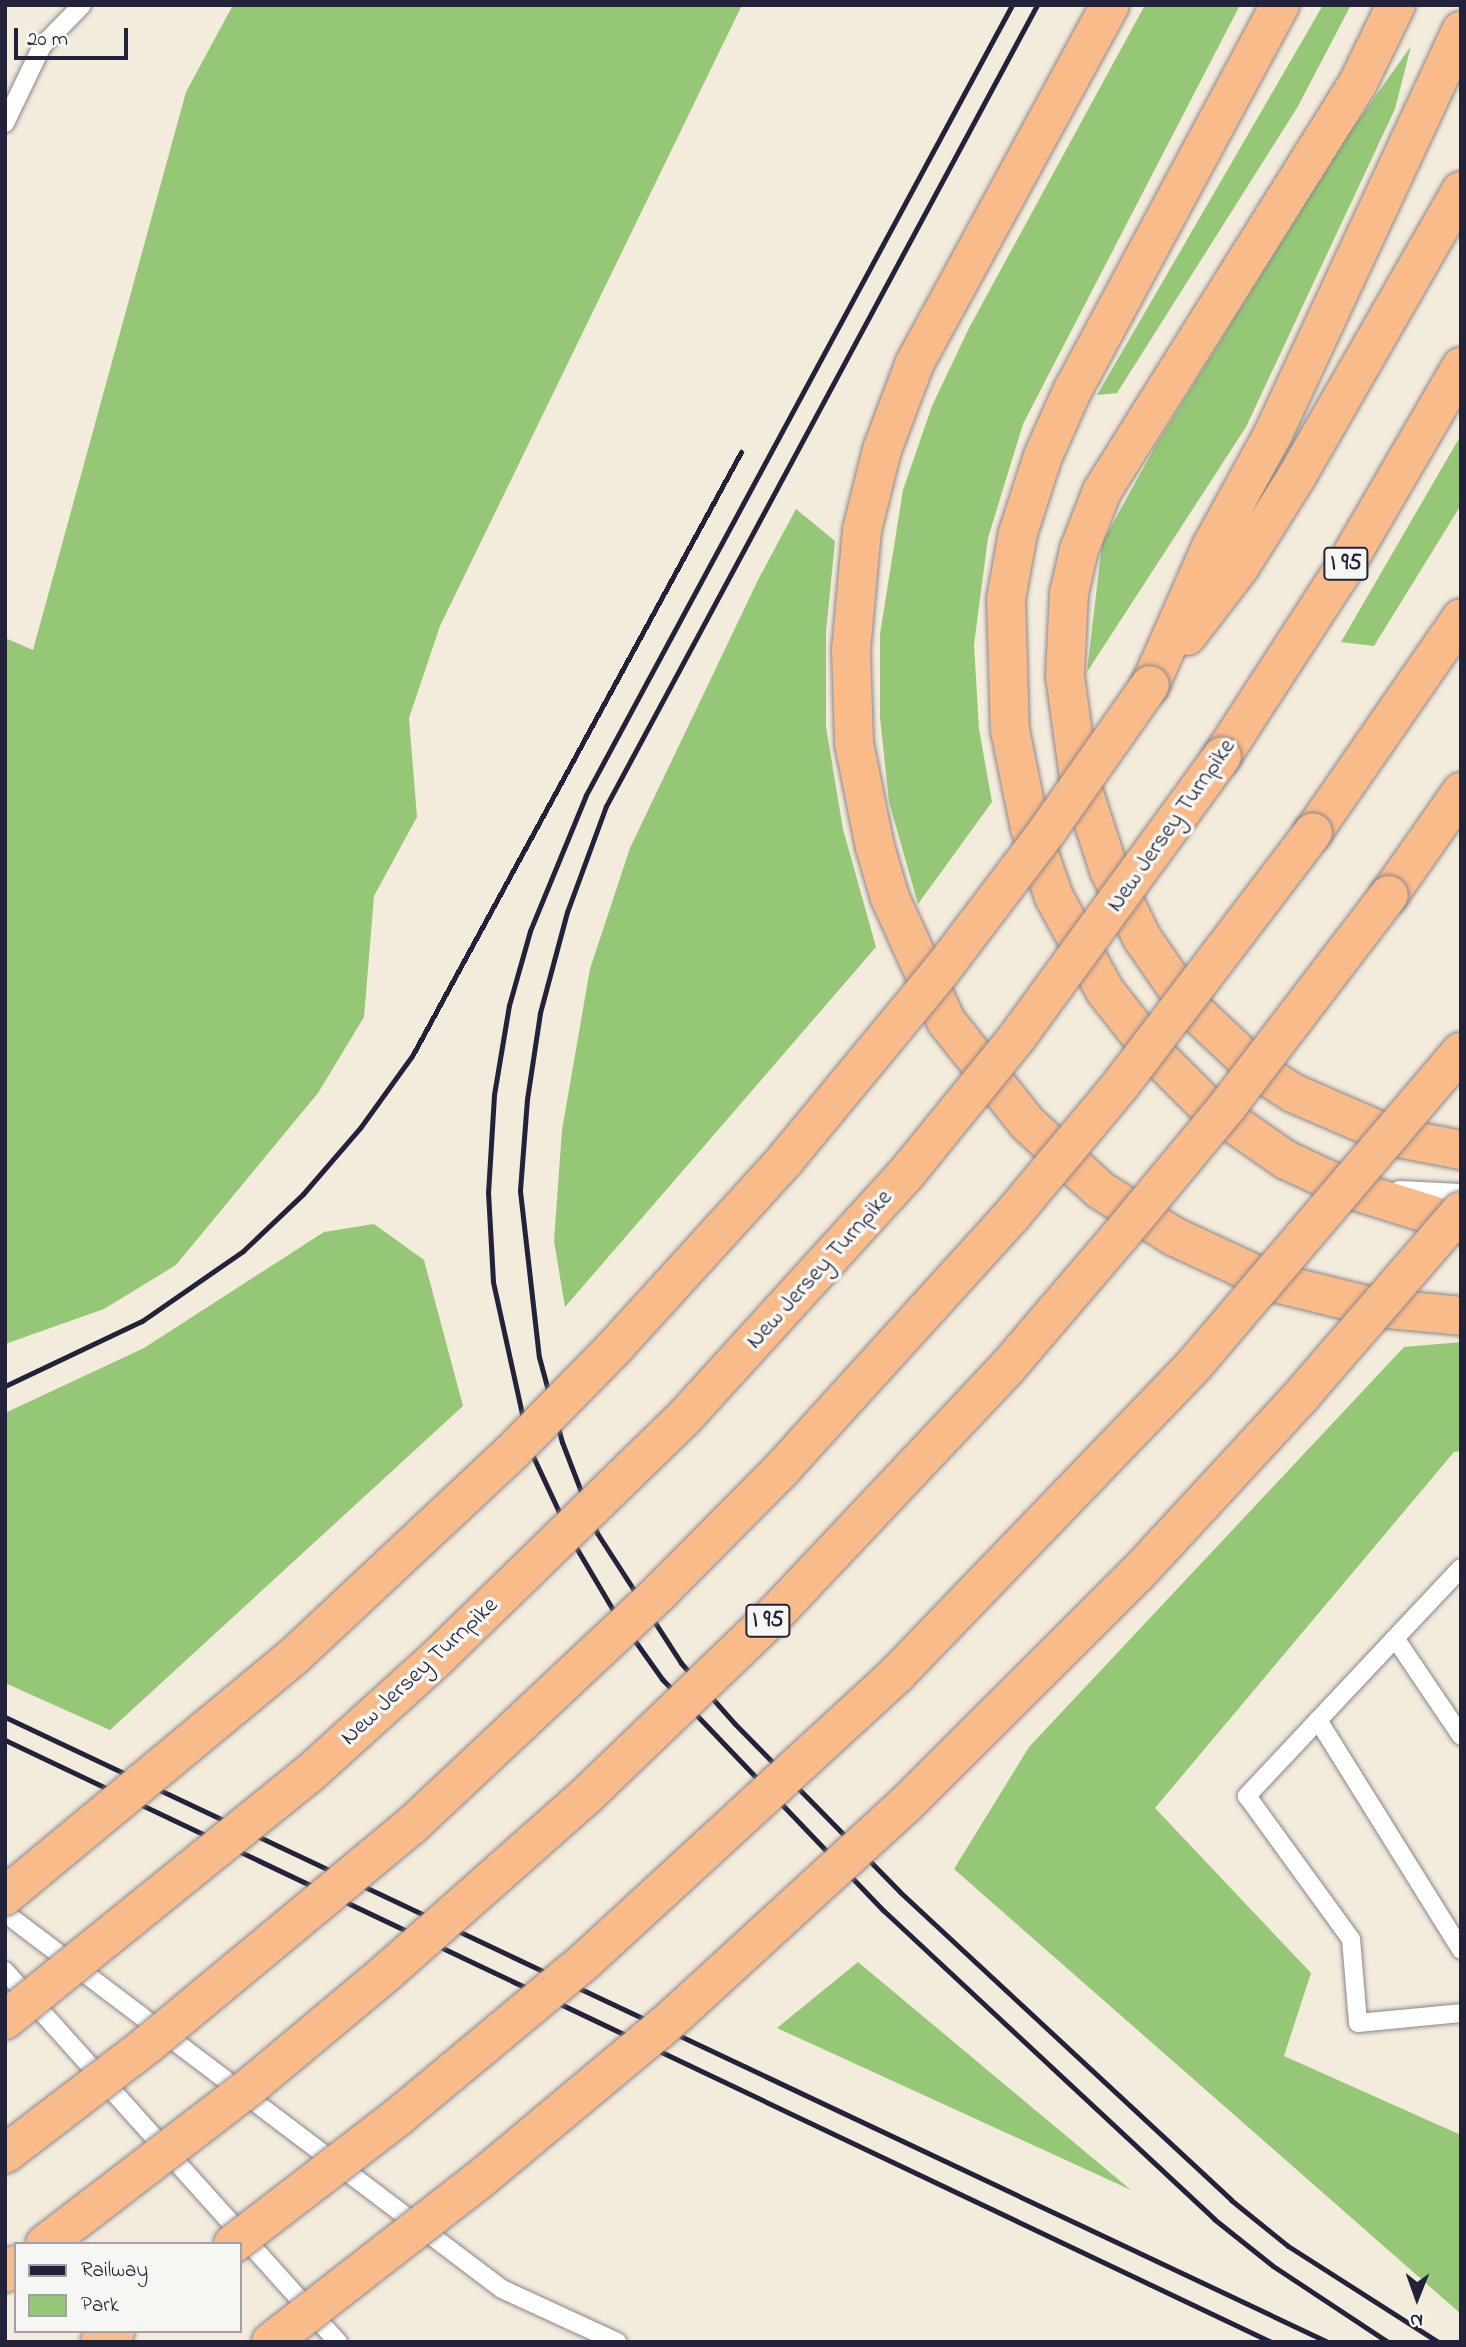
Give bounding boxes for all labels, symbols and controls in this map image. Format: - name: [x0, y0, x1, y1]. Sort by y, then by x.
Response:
- scale bar: [18, 14, 131, 58]
- text: 20 m: [27, 25, 68, 55]
- road number: I 95: [1323, 544, 1369, 584]
- street label: New Jersey Turnpike: [1101, 734, 1243, 918]
- street label: New Jersey Turnpike: [741, 1184, 899, 1356]
- street label: New Jersey Turnpike: [335, 1592, 505, 1752]
- road number: I 95: [745, 1602, 791, 1640]
- legend: [14, 2242, 242, 2333]
- text: Railway: [81, 2256, 148, 2286]
- north arrow: [1382, 2263, 1452, 2333]
- text: Park: [81, 2291, 119, 2321]
- text: N: [1410, 2306, 1423, 2333]

